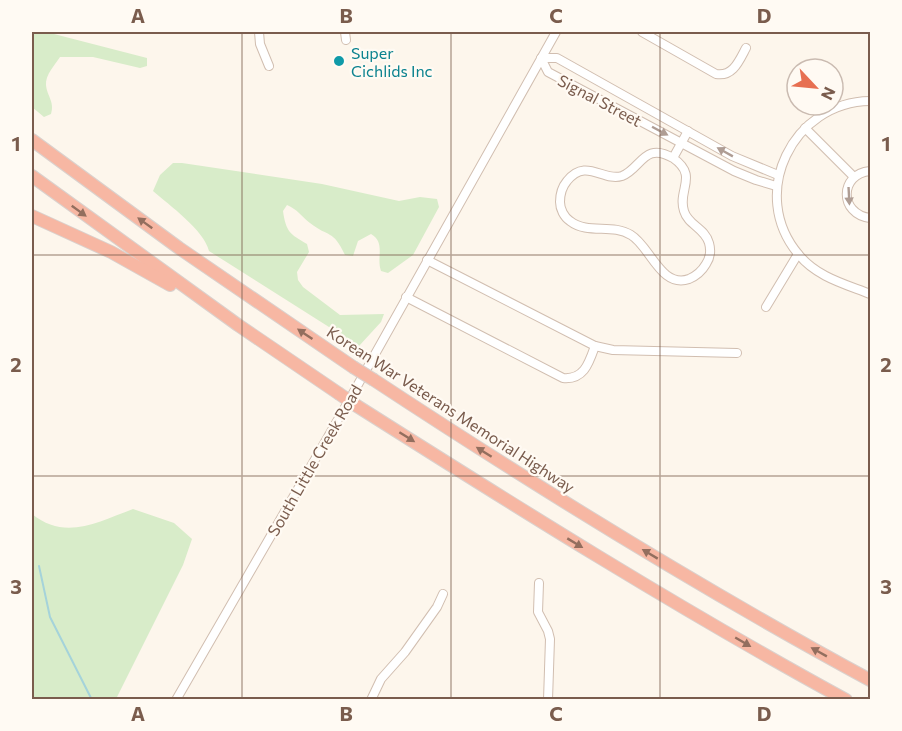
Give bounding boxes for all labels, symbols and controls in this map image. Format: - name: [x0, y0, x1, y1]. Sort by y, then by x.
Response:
- text: A: [131, 3, 145, 27]
- text: B: [339, 3, 353, 27]
- text: C: [549, 3, 563, 27]
- text: D: [757, 3, 771, 27]
- place label: Super Cichlids Inc: [351, 43, 433, 80]
- marker: Super Cichlids Inc: [332, 54, 346, 68]
- north arrow: [785, 57, 845, 117]
- street label: Signal Street: [555, 70, 645, 130]
- text: N: [818, 84, 840, 103]
- one-way arrow: [651, 126, 669, 136]
- text: 1: [11, 131, 21, 155]
- text: 1: [881, 131, 891, 155]
- one-way arrow: [716, 147, 733, 157]
- one-way arrow: [845, 187, 854, 206]
- one-way arrow: [71, 204, 86, 216]
- one-way arrow: [137, 217, 153, 229]
- street label: Korean War Veterans Memorial Highway: [324, 322, 578, 496]
- one-way arrow: [297, 328, 313, 340]
- text: 2: [10, 352, 22, 376]
- text: 2: [880, 352, 892, 376]
- street label: South Little Creek Road: [263, 381, 365, 539]
- one-way arrow: [398, 432, 415, 443]
- one-way arrow: [476, 447, 492, 458]
- one-way arrow: [567, 538, 583, 549]
- one-way arrow: [642, 549, 658, 560]
- text: 3: [10, 574, 22, 598]
- text: 3: [880, 574, 892, 598]
- one-way arrow: [735, 637, 752, 647]
- one-way arrow: [810, 647, 827, 657]
- text: A: [131, 701, 145, 725]
- text: B: [339, 701, 353, 725]
- text: C: [549, 701, 563, 725]
- text: D: [757, 701, 771, 725]

